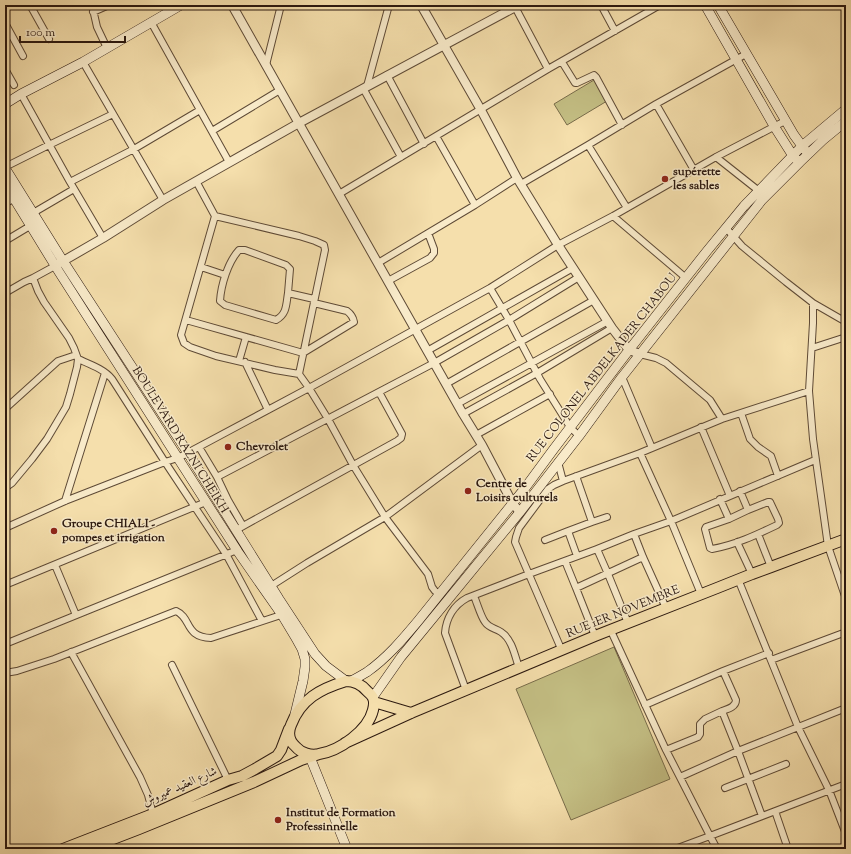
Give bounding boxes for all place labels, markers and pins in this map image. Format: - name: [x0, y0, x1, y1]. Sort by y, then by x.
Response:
- place label: supérette les sables: [672, 163, 721, 195]
- marker: supérette les sables: [660, 174, 670, 184]
- place label: Chevrolet: [236, 438, 289, 456]
- marker: Chevrolet: [223, 442, 233, 452]
- place label: Centre de Loisirs culturels: [475, 475, 558, 507]
- marker: Centre de Loisirs culturels: [463, 486, 473, 496]
- place label: Groupe CHIALI - pompes et irrigation: [62, 515, 166, 547]
- marker: Groupe CHIALI - pompes et irrigation: [49, 526, 59, 536]
- place label: Institut de Formation Professinnelle: [285, 804, 397, 836]
- marker: Institut de Formation Professinnelle: [273, 815, 283, 825]

